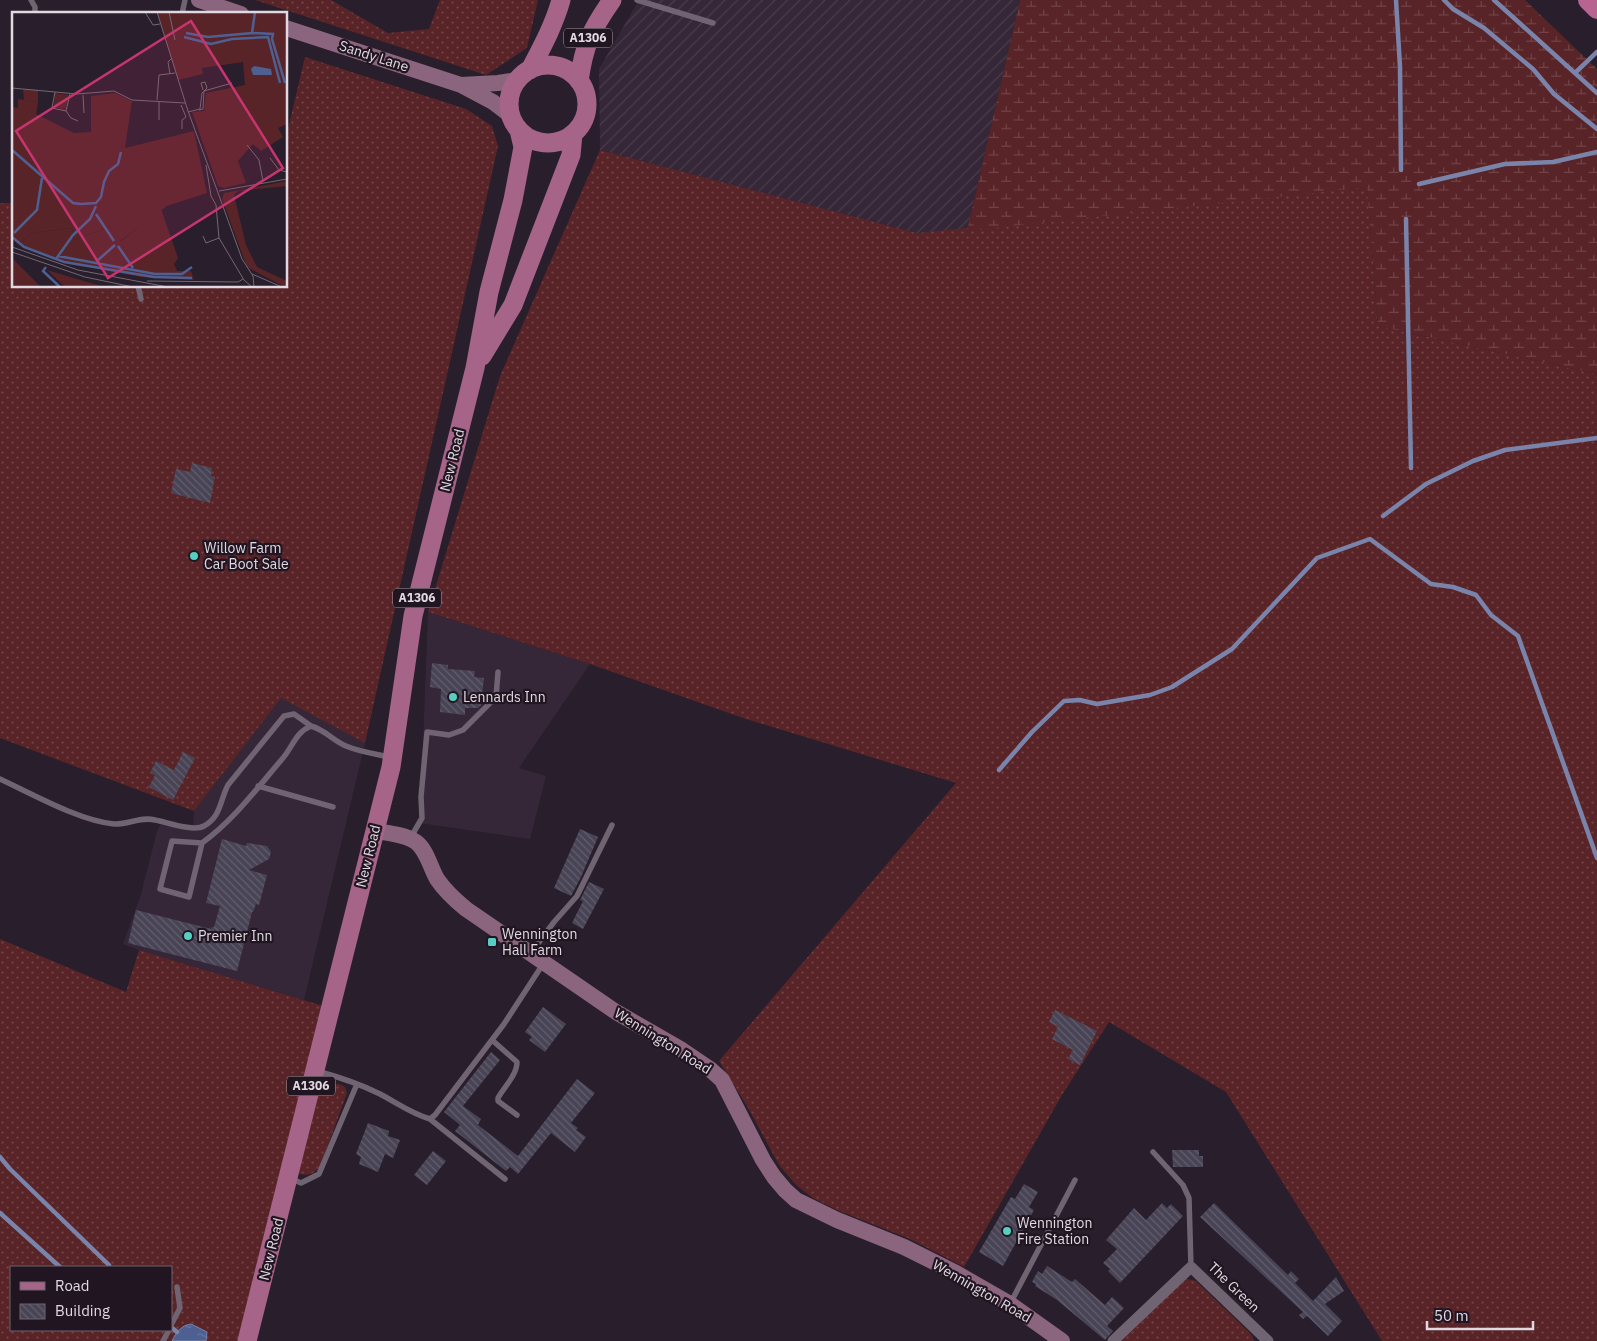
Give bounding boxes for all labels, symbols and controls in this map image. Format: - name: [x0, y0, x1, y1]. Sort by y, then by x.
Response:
- inset map: [12, 12, 288, 288]
- road number: A1306: [564, 28, 612, 48]
- street label: Sandy Lane: [337, 36, 411, 76]
- street label: New Road: [436, 427, 468, 493]
- place label: Willow Farm Car Boot Sale: [204, 539, 289, 573]
- marker: Willow Farm Car Boot Sale: [188, 550, 200, 562]
- road number: A1306: [393, 588, 441, 608]
- place label: Lennards Inn: [463, 688, 546, 706]
- marker: Lennards Inn: [447, 691, 459, 703]
- street label: New Road: [352, 823, 384, 889]
- place label: Wennington Hall Farm: [502, 925, 577, 959]
- place label: Premier Inn: [198, 927, 272, 945]
- marker: Premier Inn: [182, 930, 194, 942]
- marker: Wennington Hall Farm: [486, 936, 498, 948]
- street label: Wennington Road: [611, 1004, 715, 1078]
- road number: A1306: [287, 1076, 335, 1096]
- place label: Wennington Fire Station: [1017, 1214, 1092, 1248]
- street label: New Road: [255, 1216, 287, 1282]
- marker: Wennington Fire Station: [1001, 1225, 1013, 1237]
- street label: Wennington Road: [930, 1255, 1034, 1327]
- street label: The Green: [1204, 1258, 1264, 1316]
- legend: [10, 1266, 172, 1331]
- text: Road: [55, 1276, 90, 1295]
- scale bar: [1427, 1298, 1533, 1330]
- text: Building: [55, 1301, 110, 1320]
- text: 50 m: [1434, 1306, 1469, 1325]

